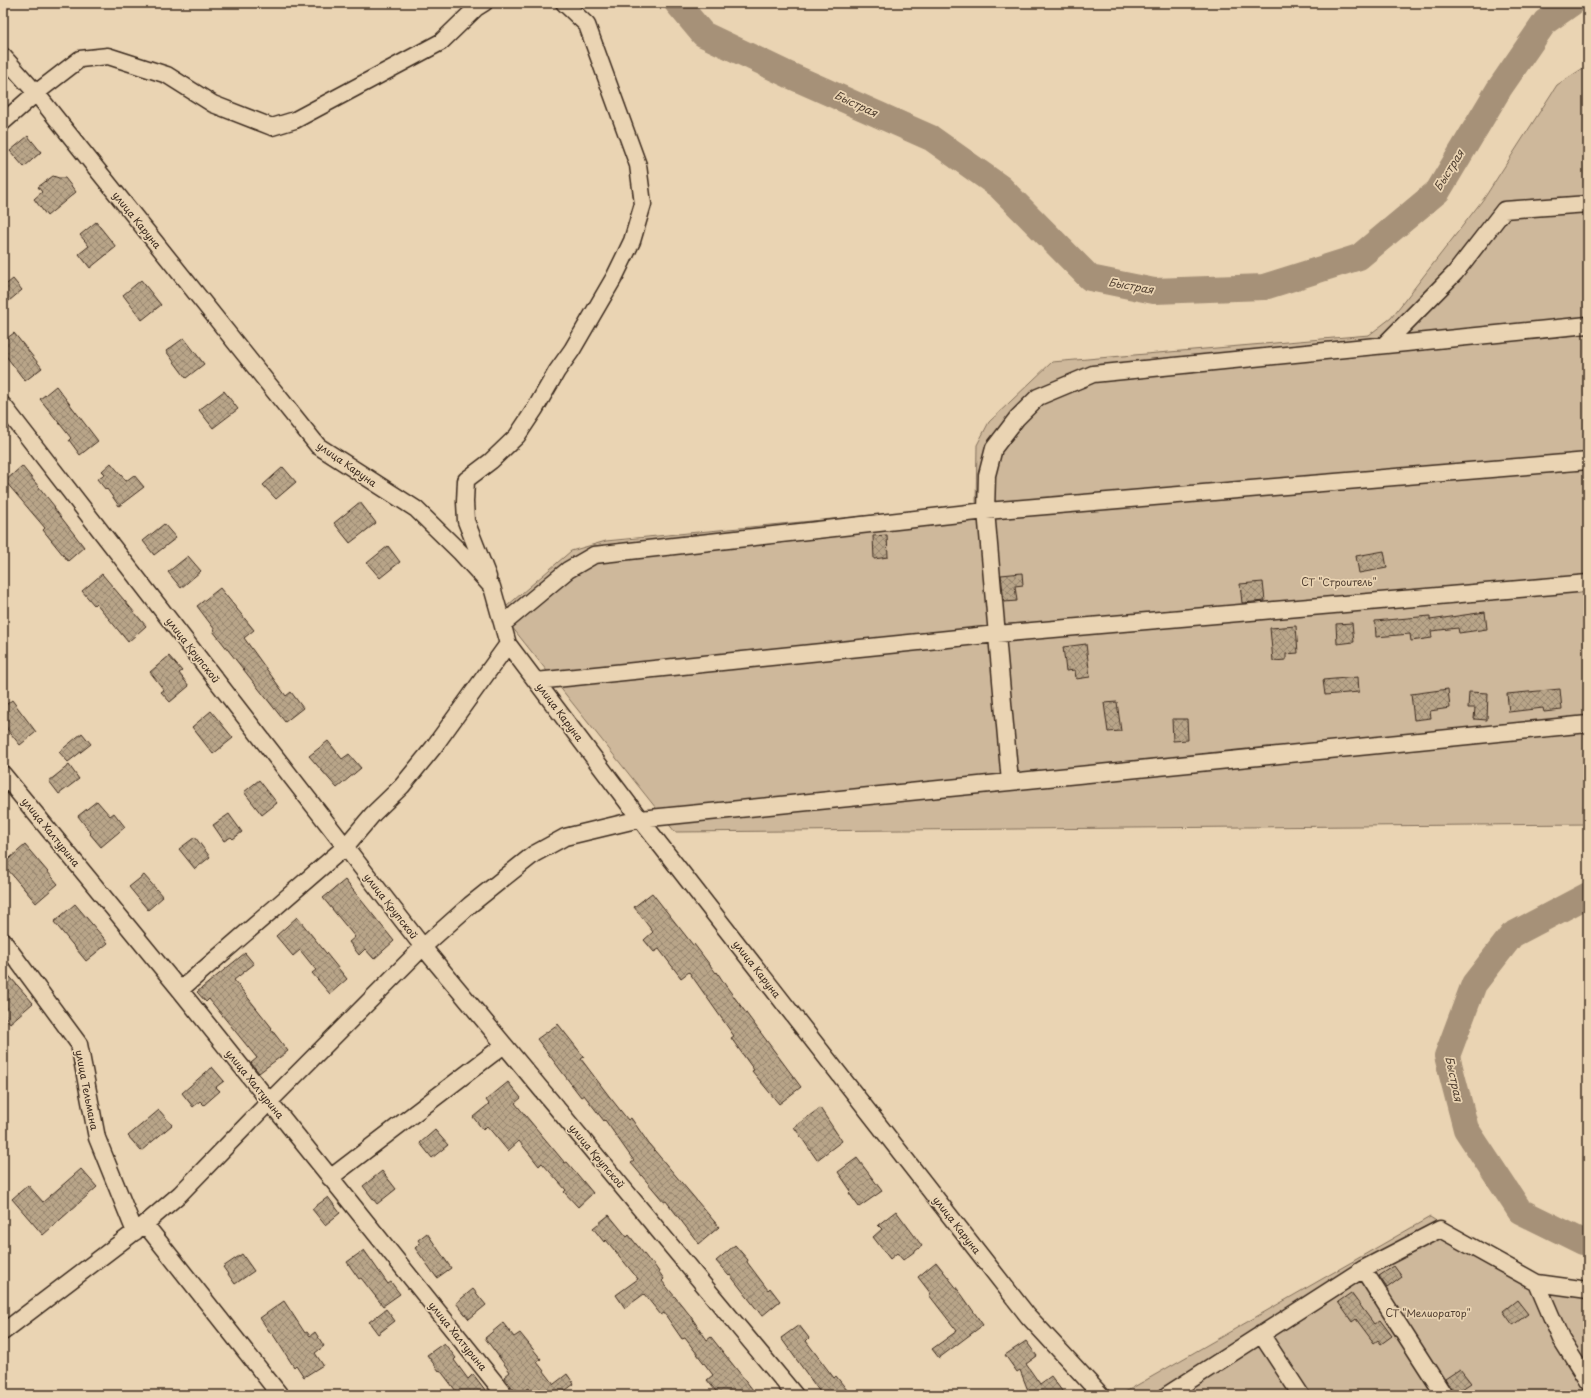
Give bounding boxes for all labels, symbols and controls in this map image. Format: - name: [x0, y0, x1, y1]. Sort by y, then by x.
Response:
- water label: Быстрая: [832, 86, 881, 121]
- water label: Быстрая: [1429, 145, 1468, 194]
- street label: улица Каруна: [110, 188, 166, 252]
- water label: Быстрая: [1107, 273, 1156, 298]
- street label: улица Каруна: [314, 437, 381, 490]
- park label: СТ "Строитель": [1301, 574, 1377, 589]
- street label: улица Крупской: [162, 614, 224, 686]
- street label: улица Каруна: [533, 679, 588, 745]
- street label: улица Халтурина: [19, 794, 84, 870]
- street label: улица Крупской: [360, 870, 422, 942]
- street label: улица Каруна: [730, 937, 785, 1001]
- street label: улица Халтурина: [223, 1046, 288, 1122]
- street label: улица Тельмана: [72, 1049, 103, 1132]
- water label: Быстрая: [1441, 1055, 1468, 1104]
- street label: улица Крупской: [565, 1120, 629, 1192]
- street label: улица Каруна: [930, 1193, 985, 1257]
- street label: улица Халтурина: [426, 1298, 491, 1374]
- park label: СТ "Мелиоратор": [1385, 1305, 1471, 1320]

